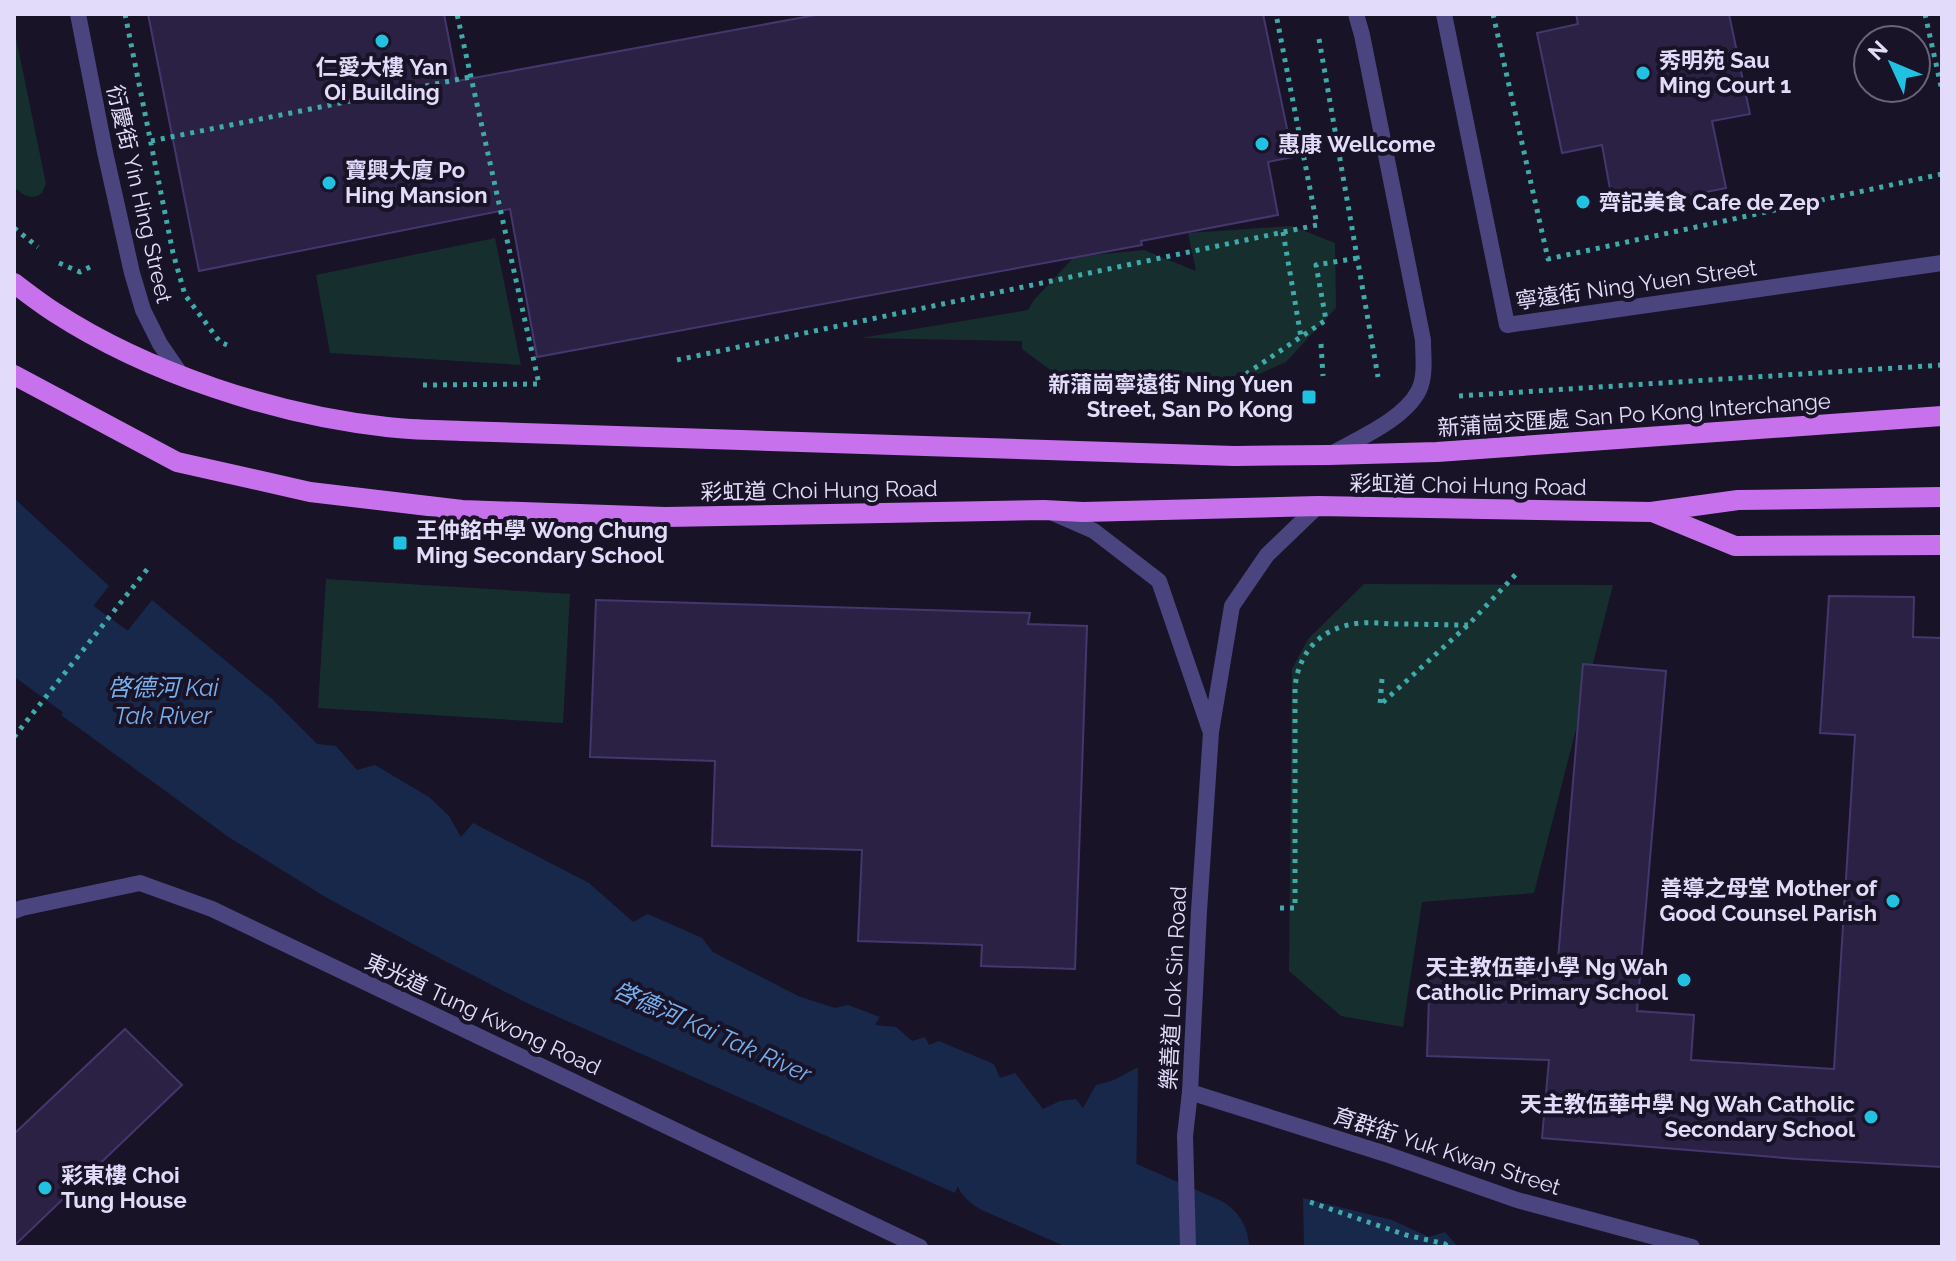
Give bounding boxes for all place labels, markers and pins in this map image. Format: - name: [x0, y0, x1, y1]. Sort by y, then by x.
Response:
- marker: 仁愛大樓 Yan Oi Building: [373, 32, 391, 50]
- place label: 秀明苑 Sau Ming Court 1: [1659, 47, 1791, 98]
- place label: 仁愛大樓 Yan Oi Building: [316, 54, 448, 105]
- marker: 秀明苑 Sau Ming Court 1: [1634, 64, 1652, 82]
- place label: 惠康 Wellcome: [1278, 131, 1435, 157]
- marker: 惠康 Wellcome: [1253, 135, 1271, 153]
- place label: 寶興大廈 Po Hing Mansion: [345, 157, 487, 208]
- marker: 寶興大廈 Po Hing Mansion: [320, 174, 338, 192]
- place label: 齊記美食 Cafe de Zep: [1599, 189, 1820, 215]
- marker: 齊記美食 Cafe de Zep: [1574, 193, 1592, 211]
- place label: 新蒲崗寧遠街 Ning Yuen Street, San Po Kong: [1048, 371, 1293, 422]
- marker: 新蒲崗寧遠街 Ning Yuen Street, San Po Kong: [1300, 388, 1318, 406]
- place label: 王仲銘中學 Wong Chung Ming Secondary School: [416, 517, 668, 568]
- marker: 王仲銘中學 Wong Chung Ming Secondary School: [391, 534, 409, 552]
- place label: 善導之母堂 Mother of Good Counsel Parish: [1659, 875, 1878, 926]
- marker: 善導之母堂 Mother of Good Counsel Parish: [1884, 892, 1902, 910]
- place label: 天主教伍華小學 Ng Wah Catholic Primary School: [1416, 954, 1669, 1005]
- marker: 天主教伍華小學 Ng Wah Catholic Primary School: [1675, 971, 1693, 989]
- place label: 天主教伍華中學 Ng Wah Catholic Secondary School: [1520, 1091, 1856, 1142]
- marker: 天主教伍華中學 Ng Wah Catholic Secondary School: [1862, 1108, 1880, 1126]
- place label: 彩東樓 Choi Tung House: [61, 1162, 187, 1213]
- marker: 彩東樓 Choi Tung House: [36, 1179, 54, 1197]

